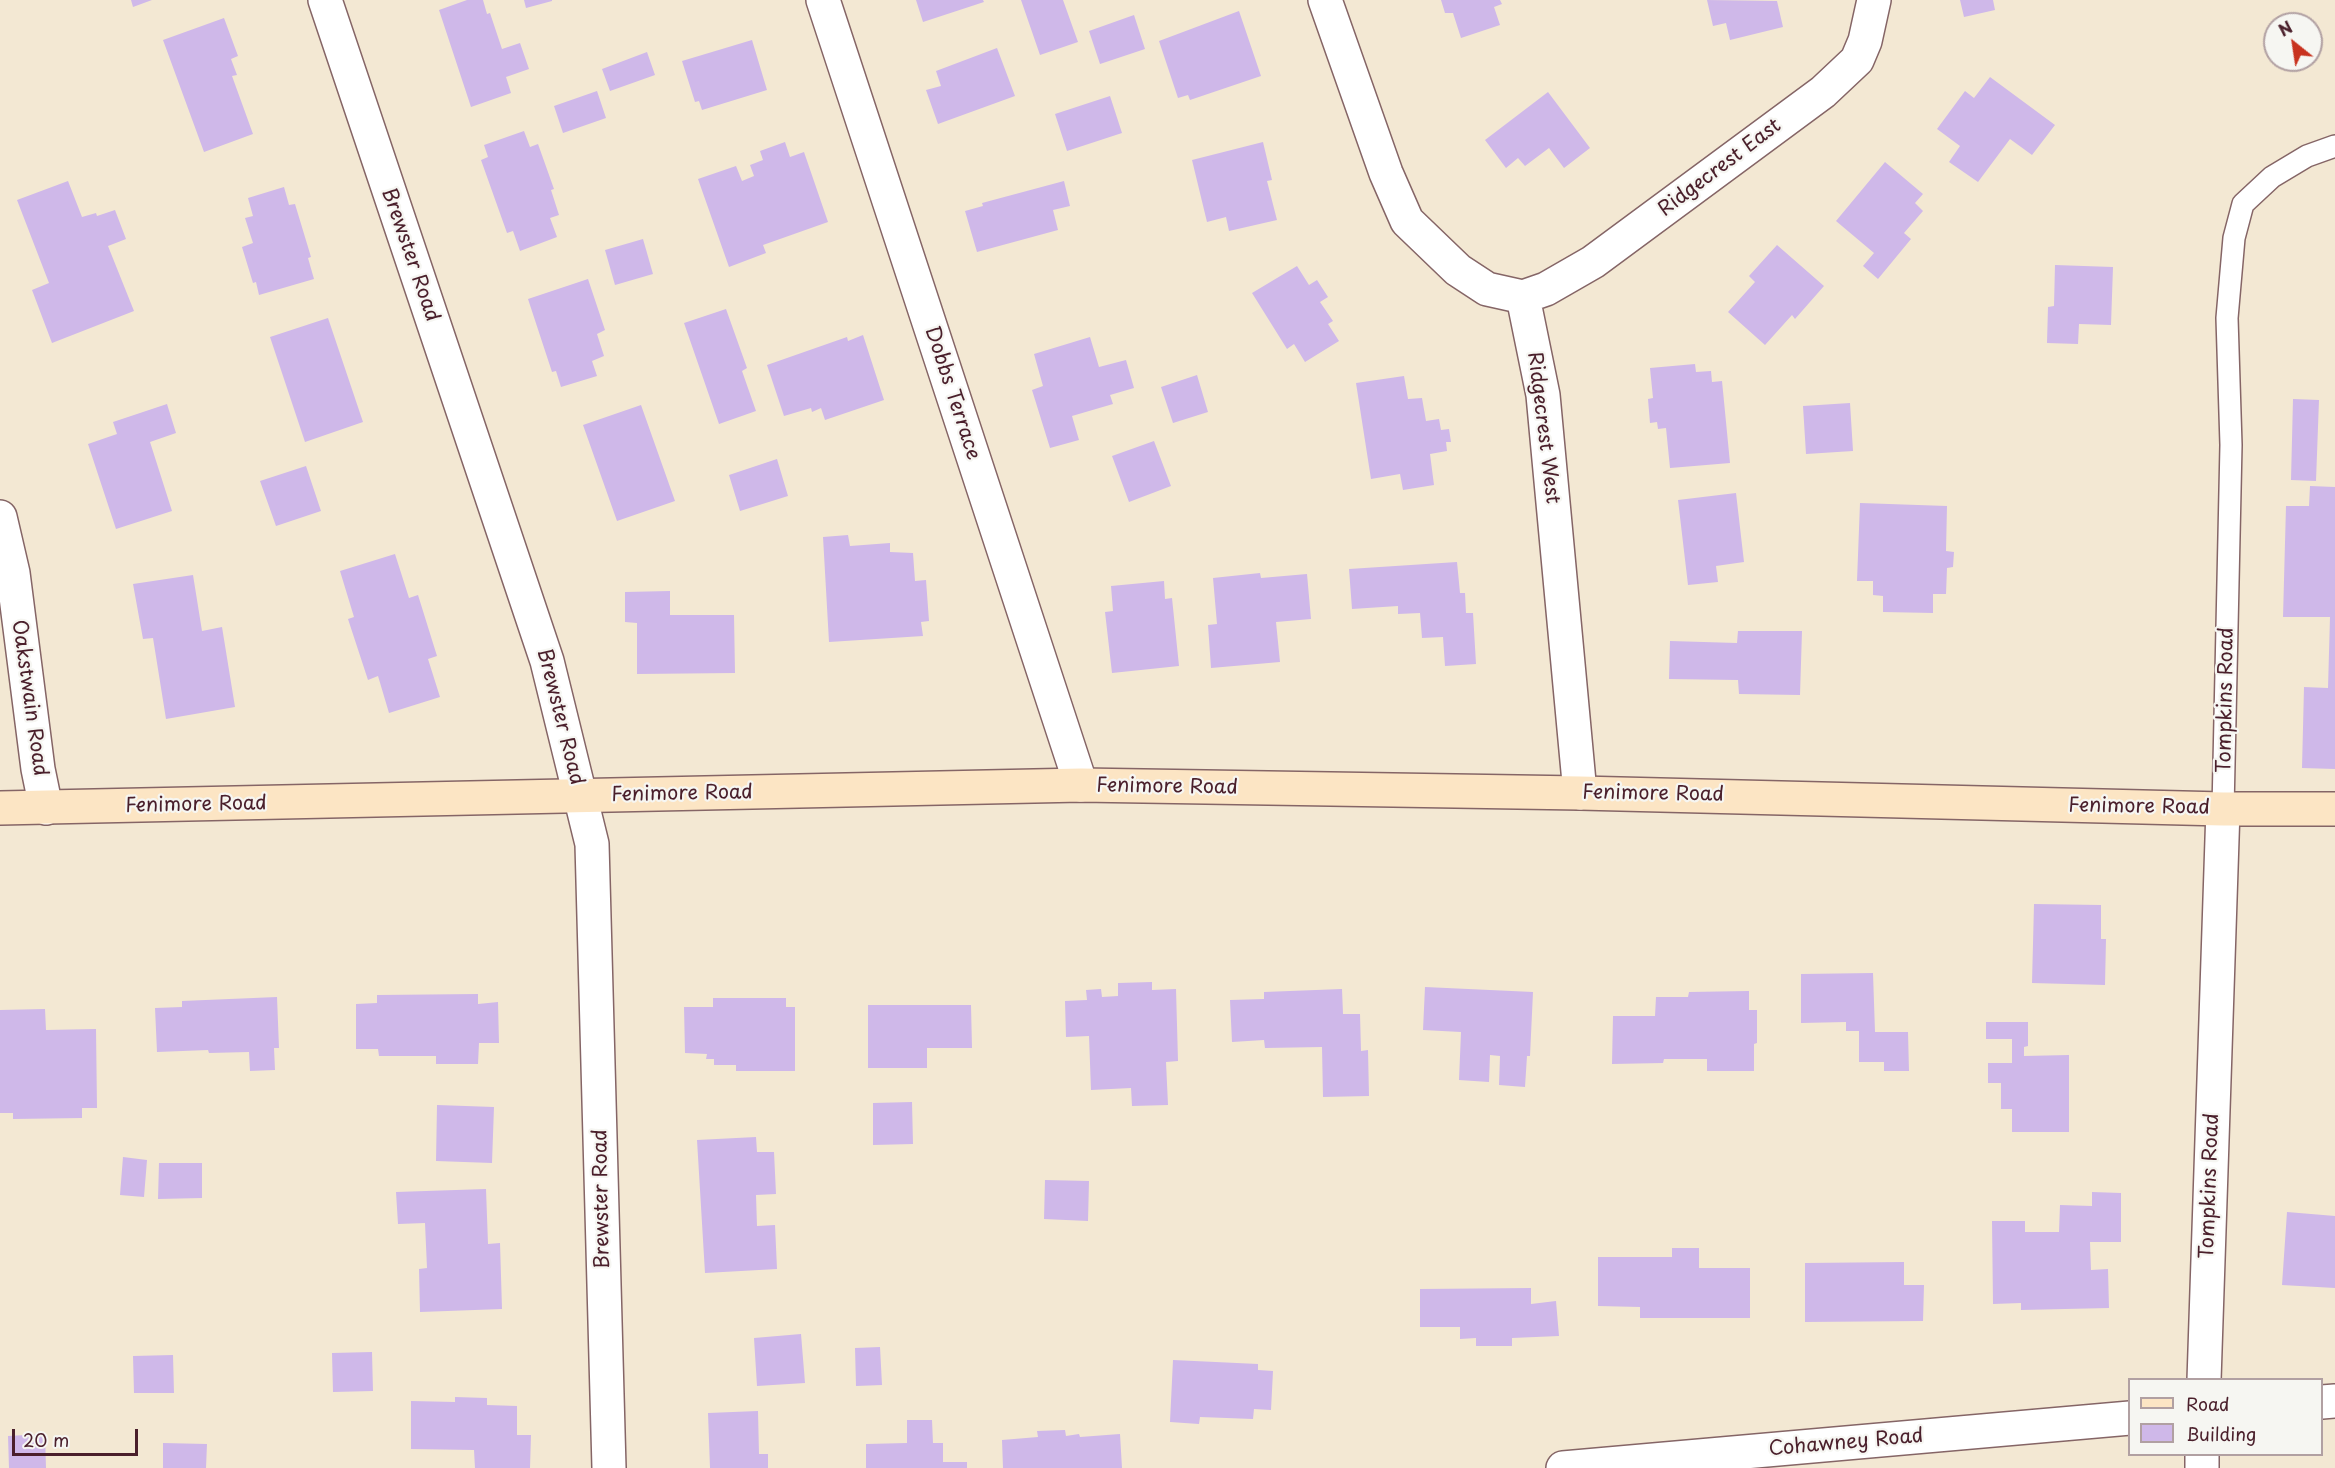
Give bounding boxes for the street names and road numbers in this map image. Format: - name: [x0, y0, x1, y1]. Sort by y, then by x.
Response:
- street label: Ridgecrest East: [1654, 114, 1786, 222]
- street label: Brewster Road: [376, 185, 444, 325]
- street label: Dobbs Terrace: [919, 323, 985, 463]
- street label: Ridgecrest West: [1522, 351, 1564, 505]
- street label: Oakstwain Road: [6, 618, 52, 778]
- street label: Tompkins Road: [2213, 627, 2239, 773]
- street label: Brewster Road: [531, 646, 589, 788]
- street label: Fenimore Road: [1096, 774, 1238, 800]
- street label: Fenimore Road: [611, 781, 753, 807]
- street label: Fenimore Road: [1582, 781, 1724, 807]
- street label: Fenimore Road: [125, 792, 267, 818]
- street label: Fenimore Road: [2068, 794, 2210, 820]
- street label: Tompkins Road: [2195, 1113, 2225, 1259]
- street label: Brewster Road: [589, 1129, 615, 1269]
- street label: Cohawney Road: [1768, 1424, 1924, 1462]

